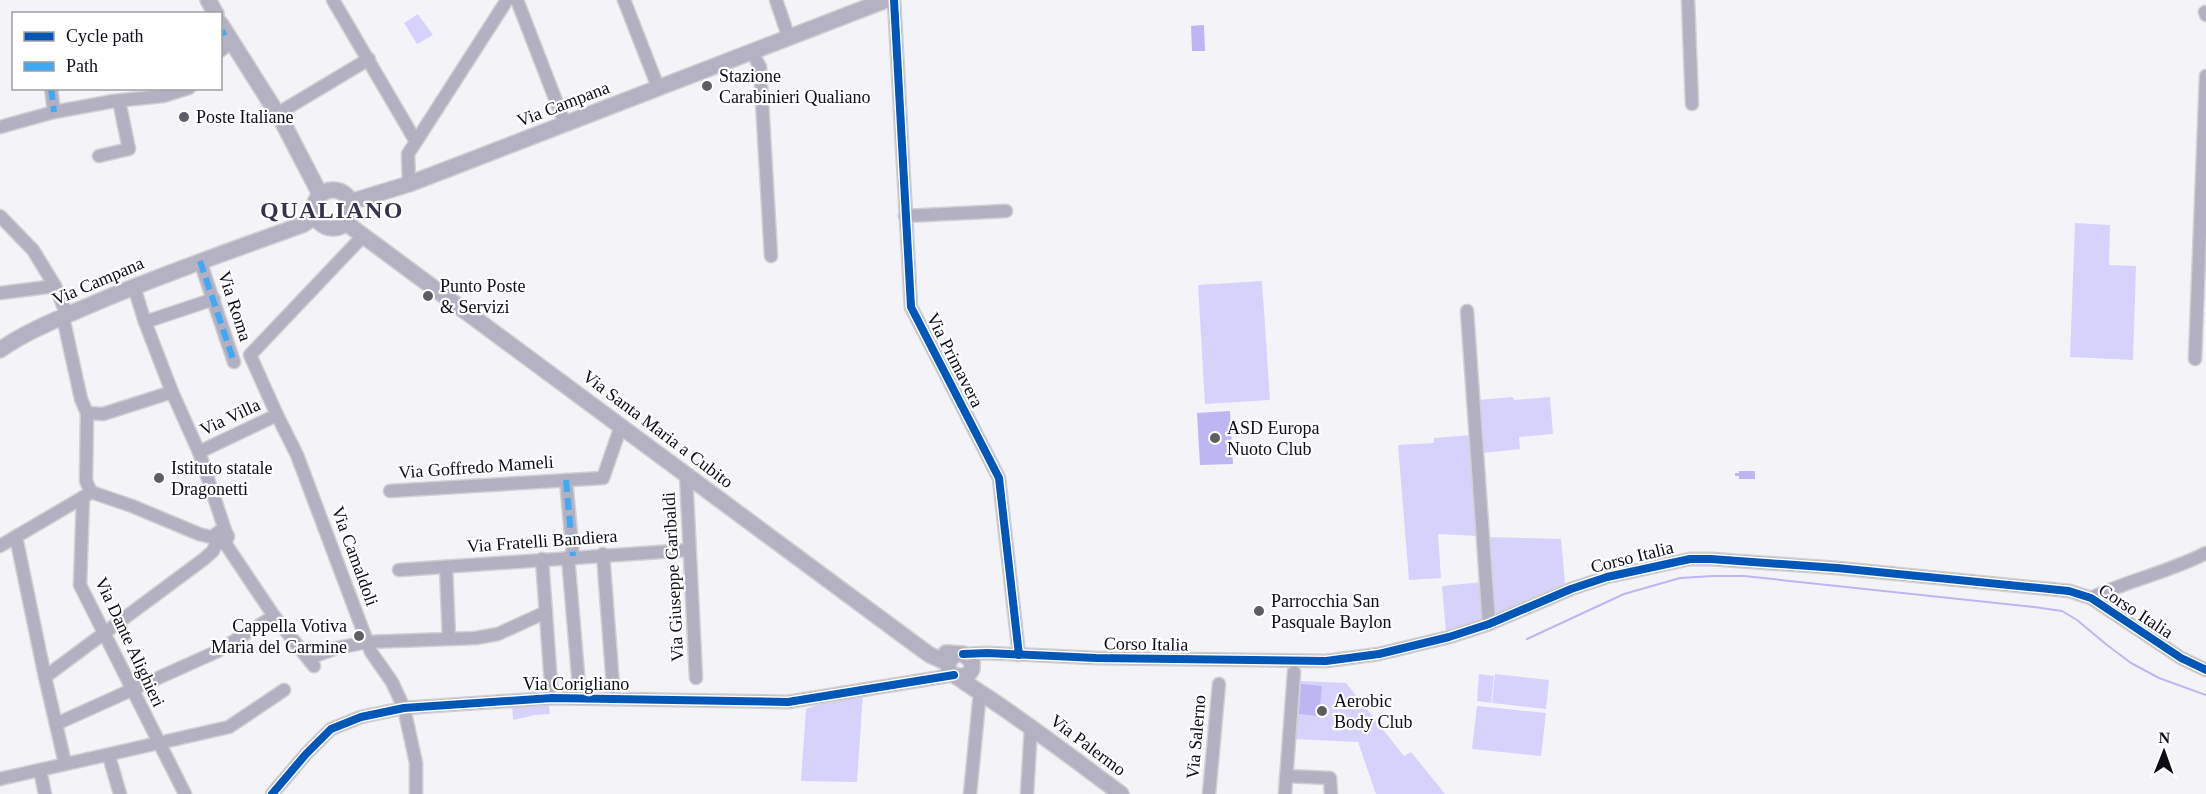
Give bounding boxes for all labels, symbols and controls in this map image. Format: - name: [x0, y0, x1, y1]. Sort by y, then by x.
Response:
- legend: [12, 12, 222, 90]
- text: Cycle path: [66, 26, 143, 46]
- text: Path: [66, 56, 98, 76]
- place label: Stazione Carabinieri Qualiano: [719, 66, 870, 107]
- street label: Via Campana: [514, 77, 612, 131]
- marker: Stazione Carabinieri Qualiano: [700, 79, 714, 93]
- place label: Poste Italiane: [196, 107, 293, 127]
- marker: Poste Italiane: [177, 110, 191, 124]
- district label: QUALIANO: [260, 197, 404, 223]
- street label: Via Campana: [49, 253, 147, 309]
- street label: Via Roma: [214, 268, 256, 344]
- place label: Punto Poste & Servizi: [440, 276, 526, 317]
- marker: Punto Poste & Servizi: [421, 289, 435, 303]
- street label: Via Primavera: [923, 309, 987, 411]
- street label: Via Santa Maria a Cubito: [579, 366, 737, 492]
- street label: Via Villa: [197, 394, 263, 440]
- place label: ASD Europa Nuoto Club: [1227, 418, 1320, 459]
- marker: ASD Europa Nuoto Club: [1208, 431, 1222, 445]
- street label: Via Goffredo Mameli: [398, 452, 554, 482]
- place label: Istituto statale Dragonetti: [171, 458, 272, 499]
- marker: Istituto statale Dragonetti: [152, 471, 166, 485]
- street label: Via Giuseppe Garibaldi: [659, 492, 687, 662]
- street label: Via Camaldoli: [328, 504, 382, 608]
- street label: Via Fratelli Bandiera: [466, 526, 618, 556]
- street label: Corso Italia: [1589, 537, 1675, 577]
- street label: Via Dante Alighieri: [91, 574, 169, 710]
- street label: Corso Italia: [2095, 580, 2177, 642]
- place label: Parrocchia San Pasquale Baylon: [1271, 591, 1391, 632]
- marker: Parrocchia San Pasquale Baylon: [1252, 604, 1266, 618]
- place label: Cappella Votiva Maria del Carmine: [211, 616, 347, 657]
- marker: Cappella Votiva Maria del Carmine: [352, 629, 366, 643]
- street label: Corso Italia: [1104, 633, 1188, 655]
- street label: Via Corigliano: [523, 674, 629, 694]
- place label: Aerobic Body Club: [1334, 691, 1413, 732]
- street label: Via Salerno: [1182, 694, 1210, 780]
- marker: Aerobic Body Club: [1315, 704, 1329, 718]
- street label: Via Palermo: [1046, 710, 1130, 780]
- north arrow: [2134, 722, 2194, 782]
- text: N: [2158, 729, 2171, 746]

